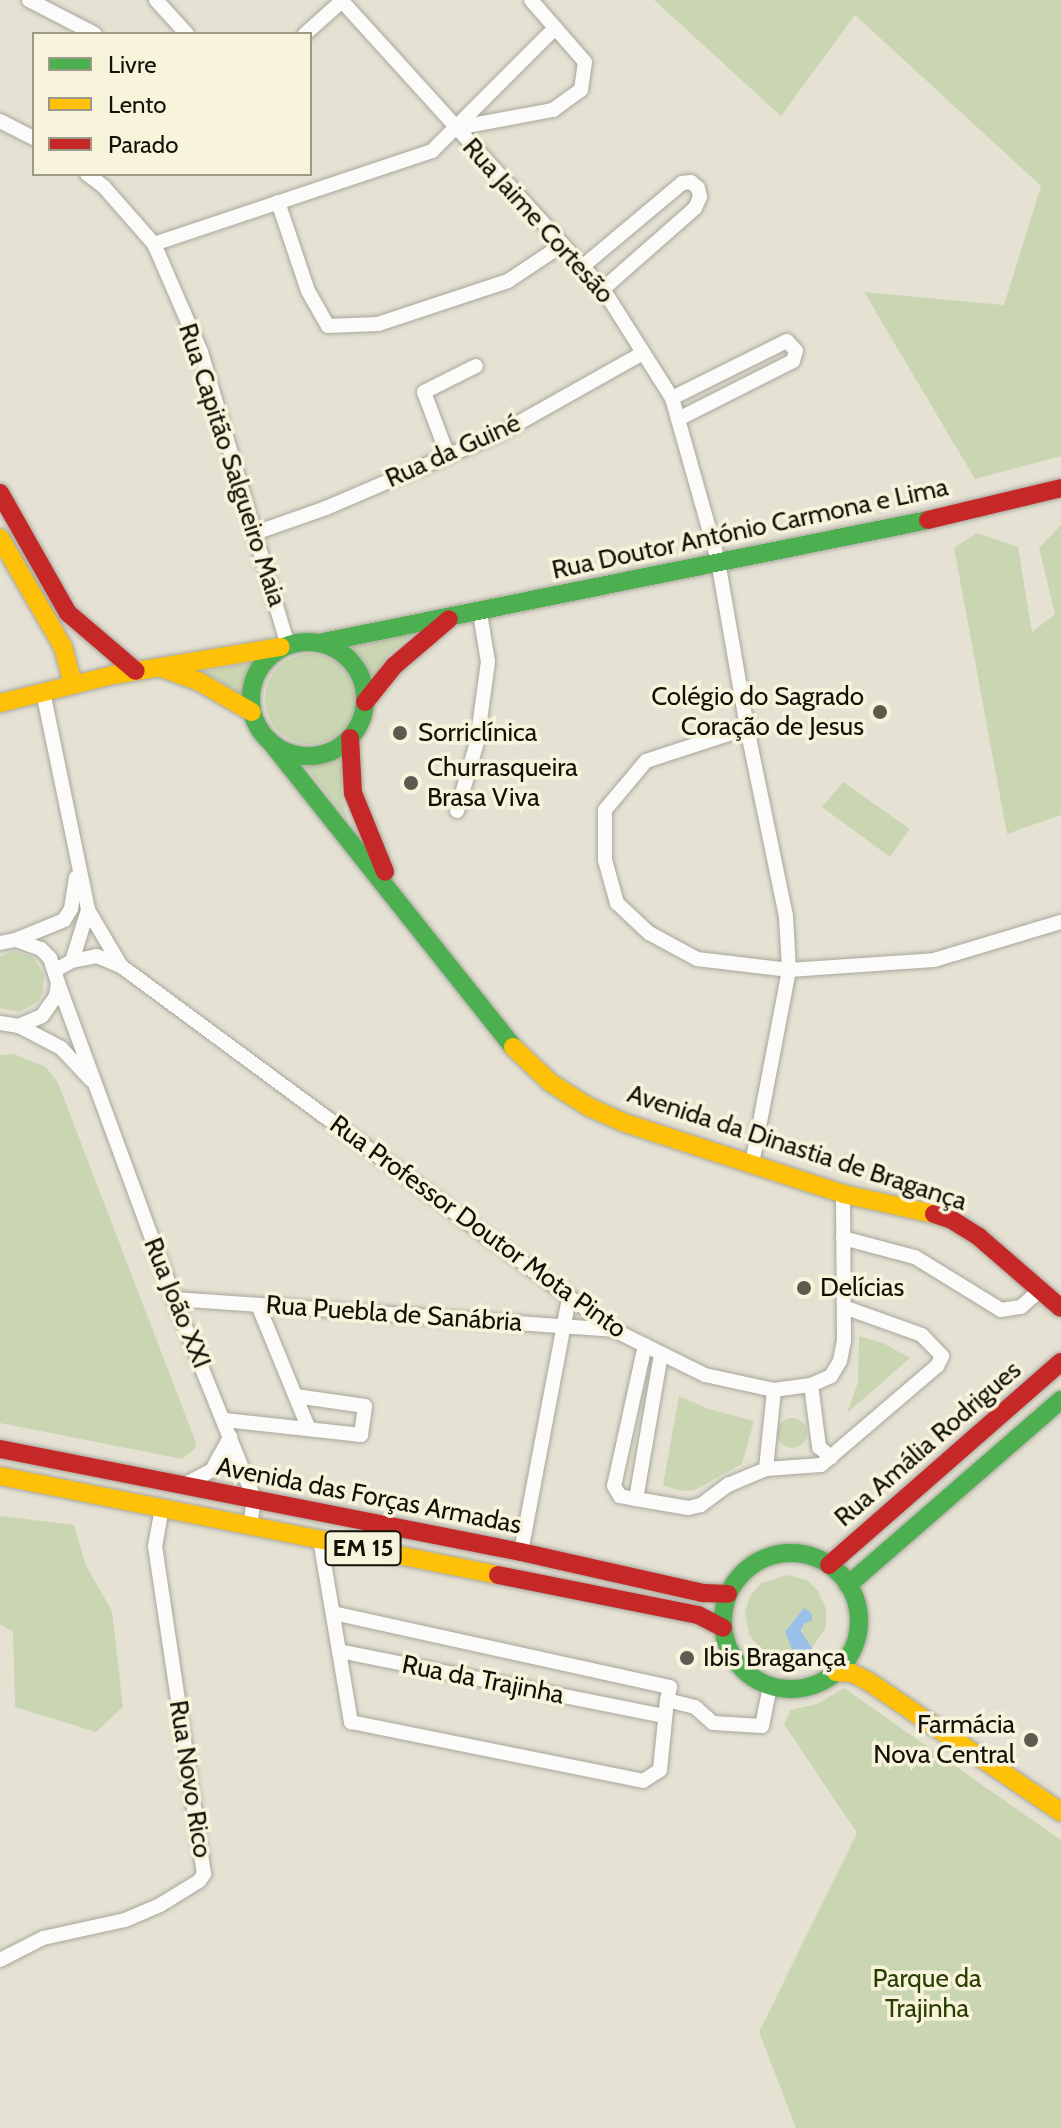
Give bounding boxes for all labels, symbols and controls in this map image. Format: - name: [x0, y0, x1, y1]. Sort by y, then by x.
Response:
- legend: [32, 32, 312, 176]
- text: Livre: [108, 50, 156, 79]
- text: Lento: [108, 90, 167, 119]
- text: Parado: [108, 130, 178, 159]
- street label: Rua Jaime Cortesão: [456, 132, 620, 310]
- street label: Rua Capitão Salgueiro Maia: [171, 319, 293, 611]
- street label: Rua da Guiné: [381, 407, 525, 495]
- street label: Rua Doutor António Carmona e Lima: [549, 472, 951, 586]
- place label: Colégio do Sagrado Coração de Jesus: [651, 681, 864, 742]
- marker: Colégio do Sagrado Coração de Jesus: [871, 703, 889, 721]
- place label: Sorriclínica: [418, 717, 537, 749]
- marker: Sorriclínica: [389, 722, 411, 744]
- place label: Churrasqueira Brasa Viva: [427, 752, 578, 814]
- marker: Churrasqueira Brasa Viva: [402, 774, 420, 792]
- street label: Avenida da Dinastia de Bragança: [623, 1078, 971, 1218]
- street label: Rua Professor Doutor Mota Pinto: [324, 1109, 632, 1345]
- street label: Rua João XXI: [137, 1233, 217, 1373]
- place label: Delícias: [820, 1272, 904, 1304]
- marker: Delícias: [795, 1279, 813, 1297]
- street label: Rua Puebla de Sanábria: [265, 1289, 523, 1339]
- street label: Rua Amália Rodrigues: [828, 1355, 1028, 1533]
- street label: Avenida das Forças Armadas: [214, 1451, 524, 1541]
- road number: EM 15: [323, 1528, 403, 1568]
- place label: Ibis Bragança: [703, 1642, 846, 1674]
- street label: Rua da Trajinha: [399, 1649, 567, 1711]
- marker: Ibis Bragança: [678, 1649, 696, 1667]
- street label: Rua Novo Rico: [162, 1698, 218, 1860]
- place label: Farmácia Nova Central: [873, 1709, 1015, 1770]
- marker: Farmácia Nova Central: [1022, 1731, 1040, 1749]
- park label: Parque da Trajinha: [872, 1963, 982, 2024]

